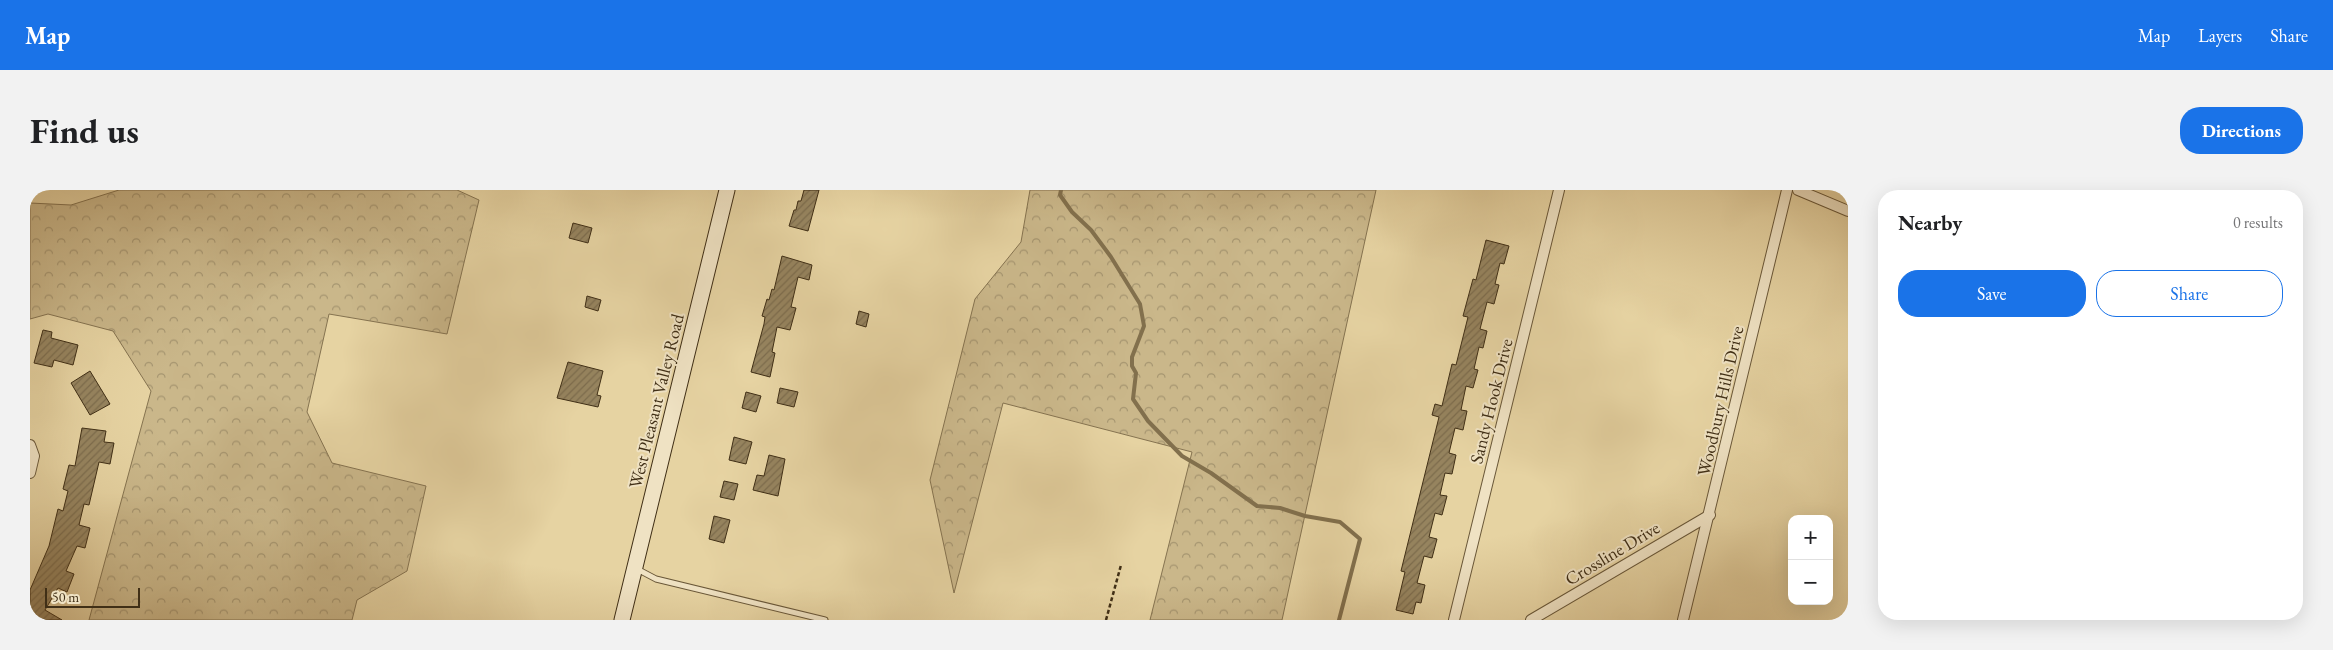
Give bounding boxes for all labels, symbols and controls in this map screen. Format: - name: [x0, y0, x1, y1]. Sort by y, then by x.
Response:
- text: Map: [25, 20, 70, 51]
- text: Map: [2138, 24, 2170, 47]
- text: Layers: [2198, 24, 2242, 47]
- text: Share: [2270, 24, 2308, 47]
- button: Directions: [2180, 107, 2303, 154]
- text: Find us: [30, 108, 139, 153]
- text: Nearby: [1898, 209, 1962, 236]
- text: 0 results: [2233, 212, 2283, 233]
- button: Save: [1898, 270, 2086, 317]
- button: Share: [2096, 270, 2283, 317]
- street label: West Pleasant Valley Road: [623, 310, 689, 491]
- street label: Woodbury Hills Drive: [1692, 324, 1748, 478]
- street label: Sandy Hook Drive: [1464, 336, 1518, 466]
- map controls: [1788, 515, 1833, 605]
- button: +: [1788, 515, 1833, 560]
- street label: Crossline Drive: [1560, 516, 1664, 590]
- button: −: [1788, 560, 1833, 605]
- scale bar: [45, 585, 140, 608]
- text: 50 m: [52, 588, 79, 606]

